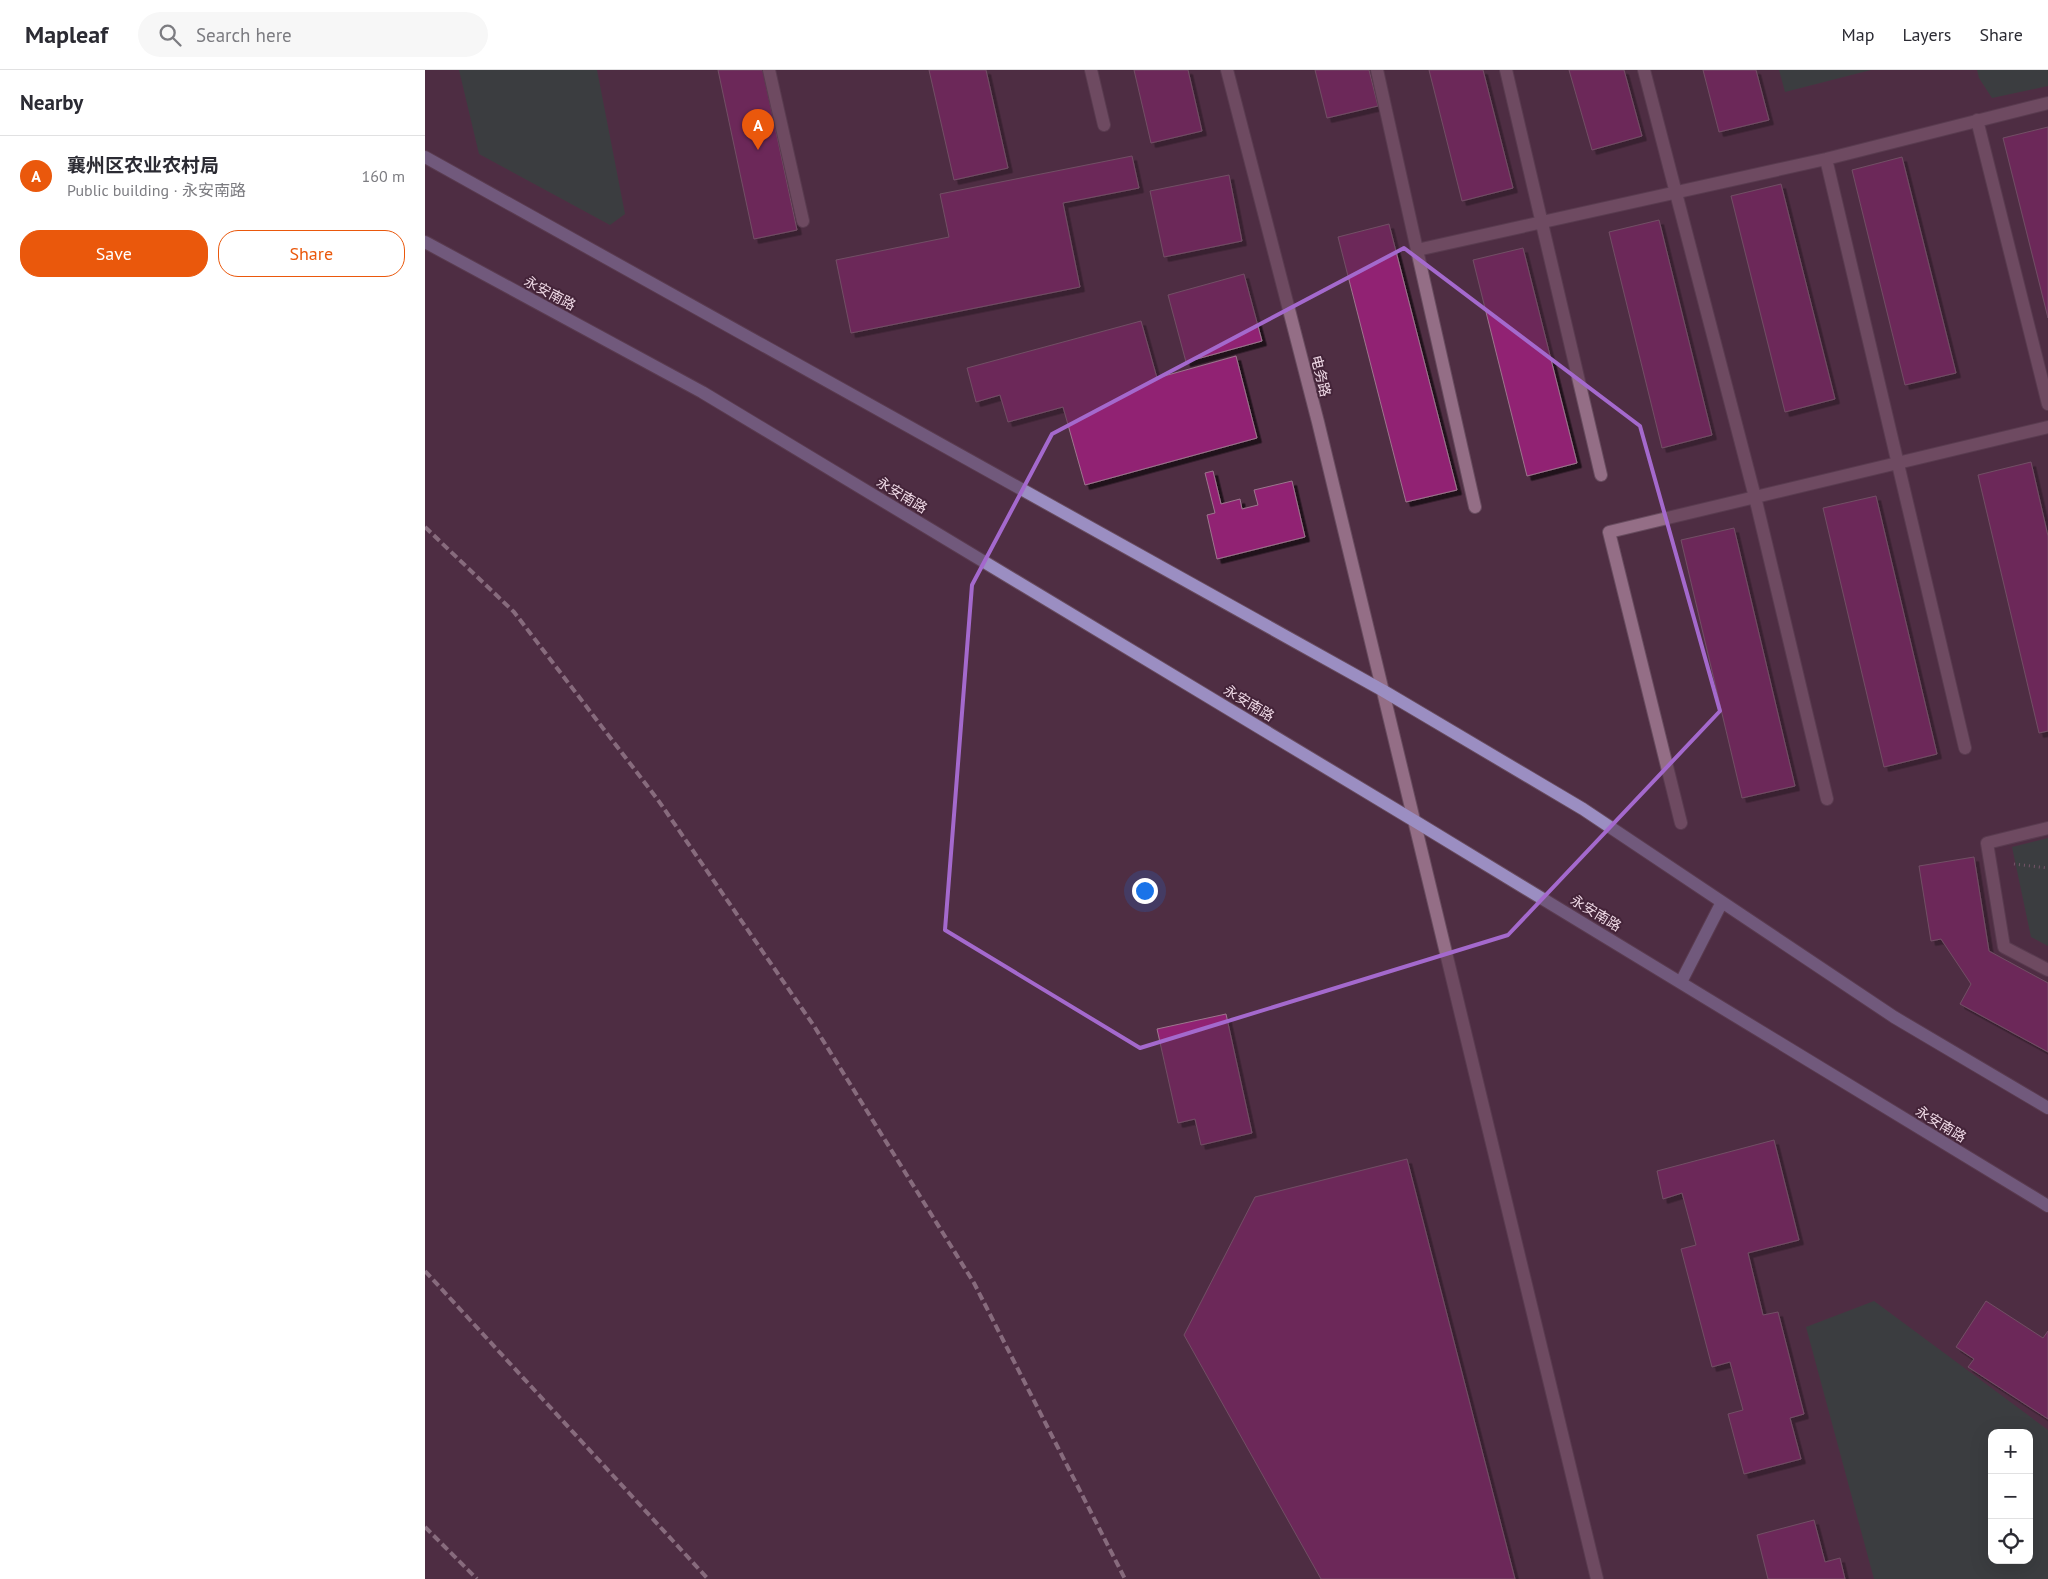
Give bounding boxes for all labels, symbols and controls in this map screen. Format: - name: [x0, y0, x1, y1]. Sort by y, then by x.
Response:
- search box: [138, 12, 488, 57]
- text: Mapleaf: [25, 19, 108, 50]
- icon: search: [156, 21, 184, 49]
- text: Search here: [196, 23, 292, 47]
- text: Map: [1842, 23, 1874, 46]
- text: Layers: [1902, 23, 1951, 46]
- text: Share: [1979, 23, 2023, 46]
- text: Nearby: [20, 89, 83, 116]
- pin: A: [742, 109, 774, 150]
- text: 襄州区农业农村局: [67, 153, 219, 177]
- text: A: [31, 166, 41, 186]
- text: 160 m: [362, 166, 405, 186]
- text: Public building · 永安南路: [67, 180, 246, 200]
- button: Save: [20, 230, 208, 277]
- button: Share: [218, 230, 405, 277]
- street label: 永安南路: [521, 272, 579, 314]
- street label: 电务路: [1307, 353, 1335, 399]
- street label: 永安南路: [873, 473, 931, 517]
- street label: 永安南路: [1220, 681, 1278, 725]
- your location: [1132, 878, 1158, 904]
- street label: 永安南路: [1567, 891, 1625, 935]
- street label: 永安南路: [1912, 1102, 1970, 1146]
- map controls: [1988, 1429, 2033, 1564]
- button: +: [1988, 1429, 2033, 1474]
- button: −: [1988, 1474, 2033, 1519]
- button: locate: [1988, 1519, 2033, 1564]

